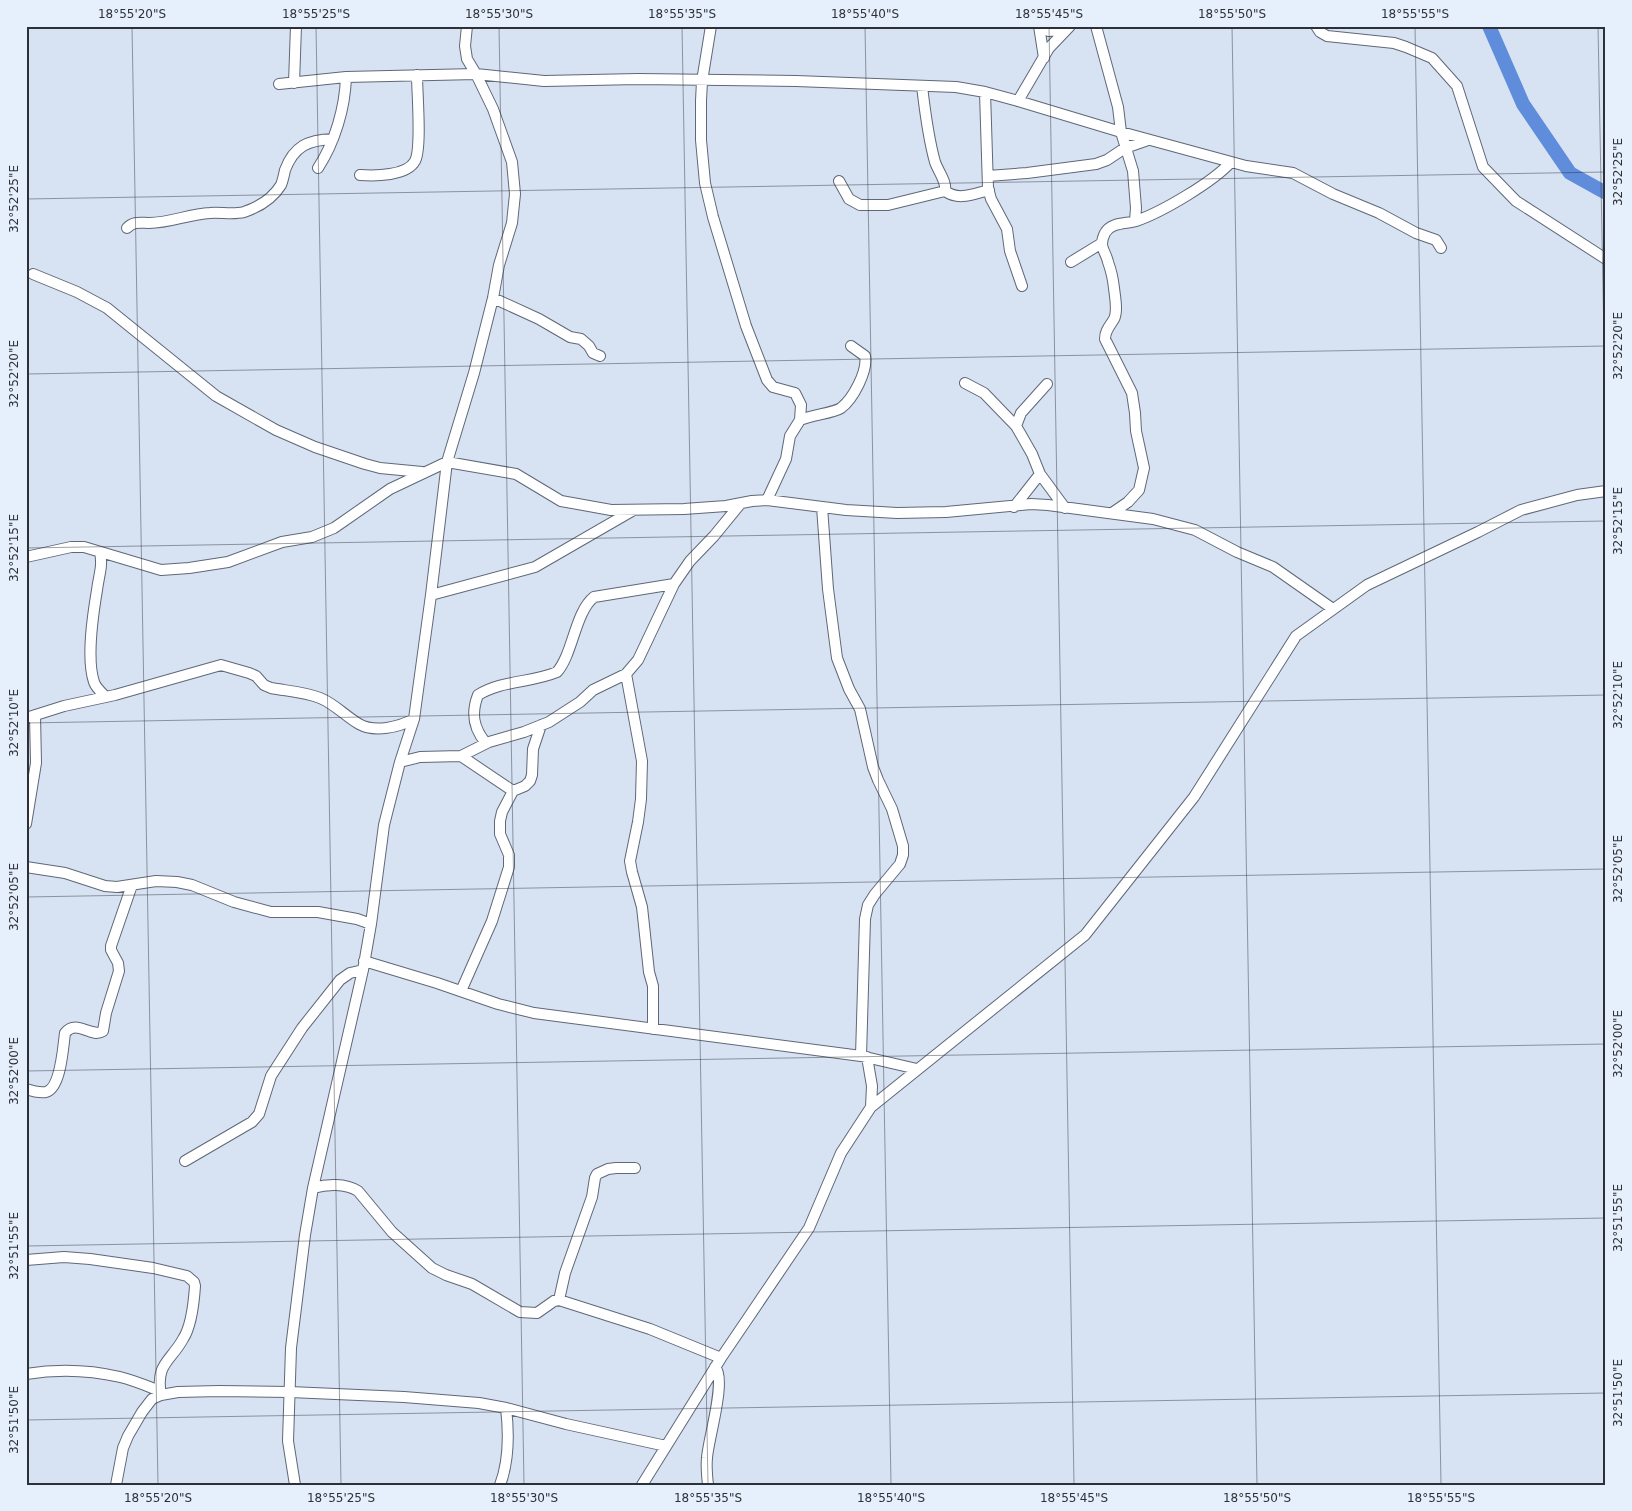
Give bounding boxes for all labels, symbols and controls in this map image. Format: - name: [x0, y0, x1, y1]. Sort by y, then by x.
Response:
- text: 18°55'20"S: [98, 7, 166, 21]
- text: 18°55'25"S: [282, 7, 350, 21]
- text: 18°55'30"S: [465, 7, 533, 21]
- text: 18°55'35"S: [648, 7, 716, 21]
- text: 18°55'40"S: [831, 7, 899, 21]
- text: 18°55'45"S: [1015, 7, 1083, 21]
- text: 18°55'50"S: [1198, 7, 1266, 21]
- text: 18°55'55"S: [1381, 7, 1449, 21]
- text: 32°52'25"E: [1611, 138, 1625, 206]
- text: 32°52'25"E: [7, 165, 21, 233]
- text: 32°52'20"E: [1611, 312, 1625, 380]
- text: 32°52'20"E: [7, 340, 21, 408]
- text: 32°52'15"E: [1611, 487, 1625, 555]
- text: 32°52'15"E: [7, 514, 21, 582]
- text: 32°52'10"E: [1611, 661, 1625, 729]
- text: 32°52'10"E: [7, 689, 21, 757]
- text: 32°52'05"E: [1611, 835, 1625, 903]
- text: 32°52'05"E: [7, 863, 21, 931]
- text: 32°52'00"E: [1611, 1010, 1625, 1078]
- text: 32°52'00"E: [7, 1037, 21, 1105]
- text: 32°51'55"E: [1611, 1184, 1625, 1252]
- text: 32°51'55"E: [7, 1212, 21, 1280]
- text: 32°51'50"E: [1611, 1359, 1625, 1427]
- text: 32°51'50"E: [7, 1386, 21, 1454]
- text: 18°55'20"S: [124, 1491, 192, 1505]
- text: 18°55'25"S: [307, 1491, 375, 1505]
- text: 18°55'30"S: [490, 1491, 558, 1505]
- text: 18°55'35"S: [674, 1491, 742, 1505]
- text: 18°55'40"S: [857, 1491, 925, 1505]
- text: 18°55'45"S: [1040, 1491, 1108, 1505]
- text: 18°55'50"S: [1223, 1491, 1291, 1505]
- text: 18°55'55"S: [1407, 1491, 1475, 1505]

